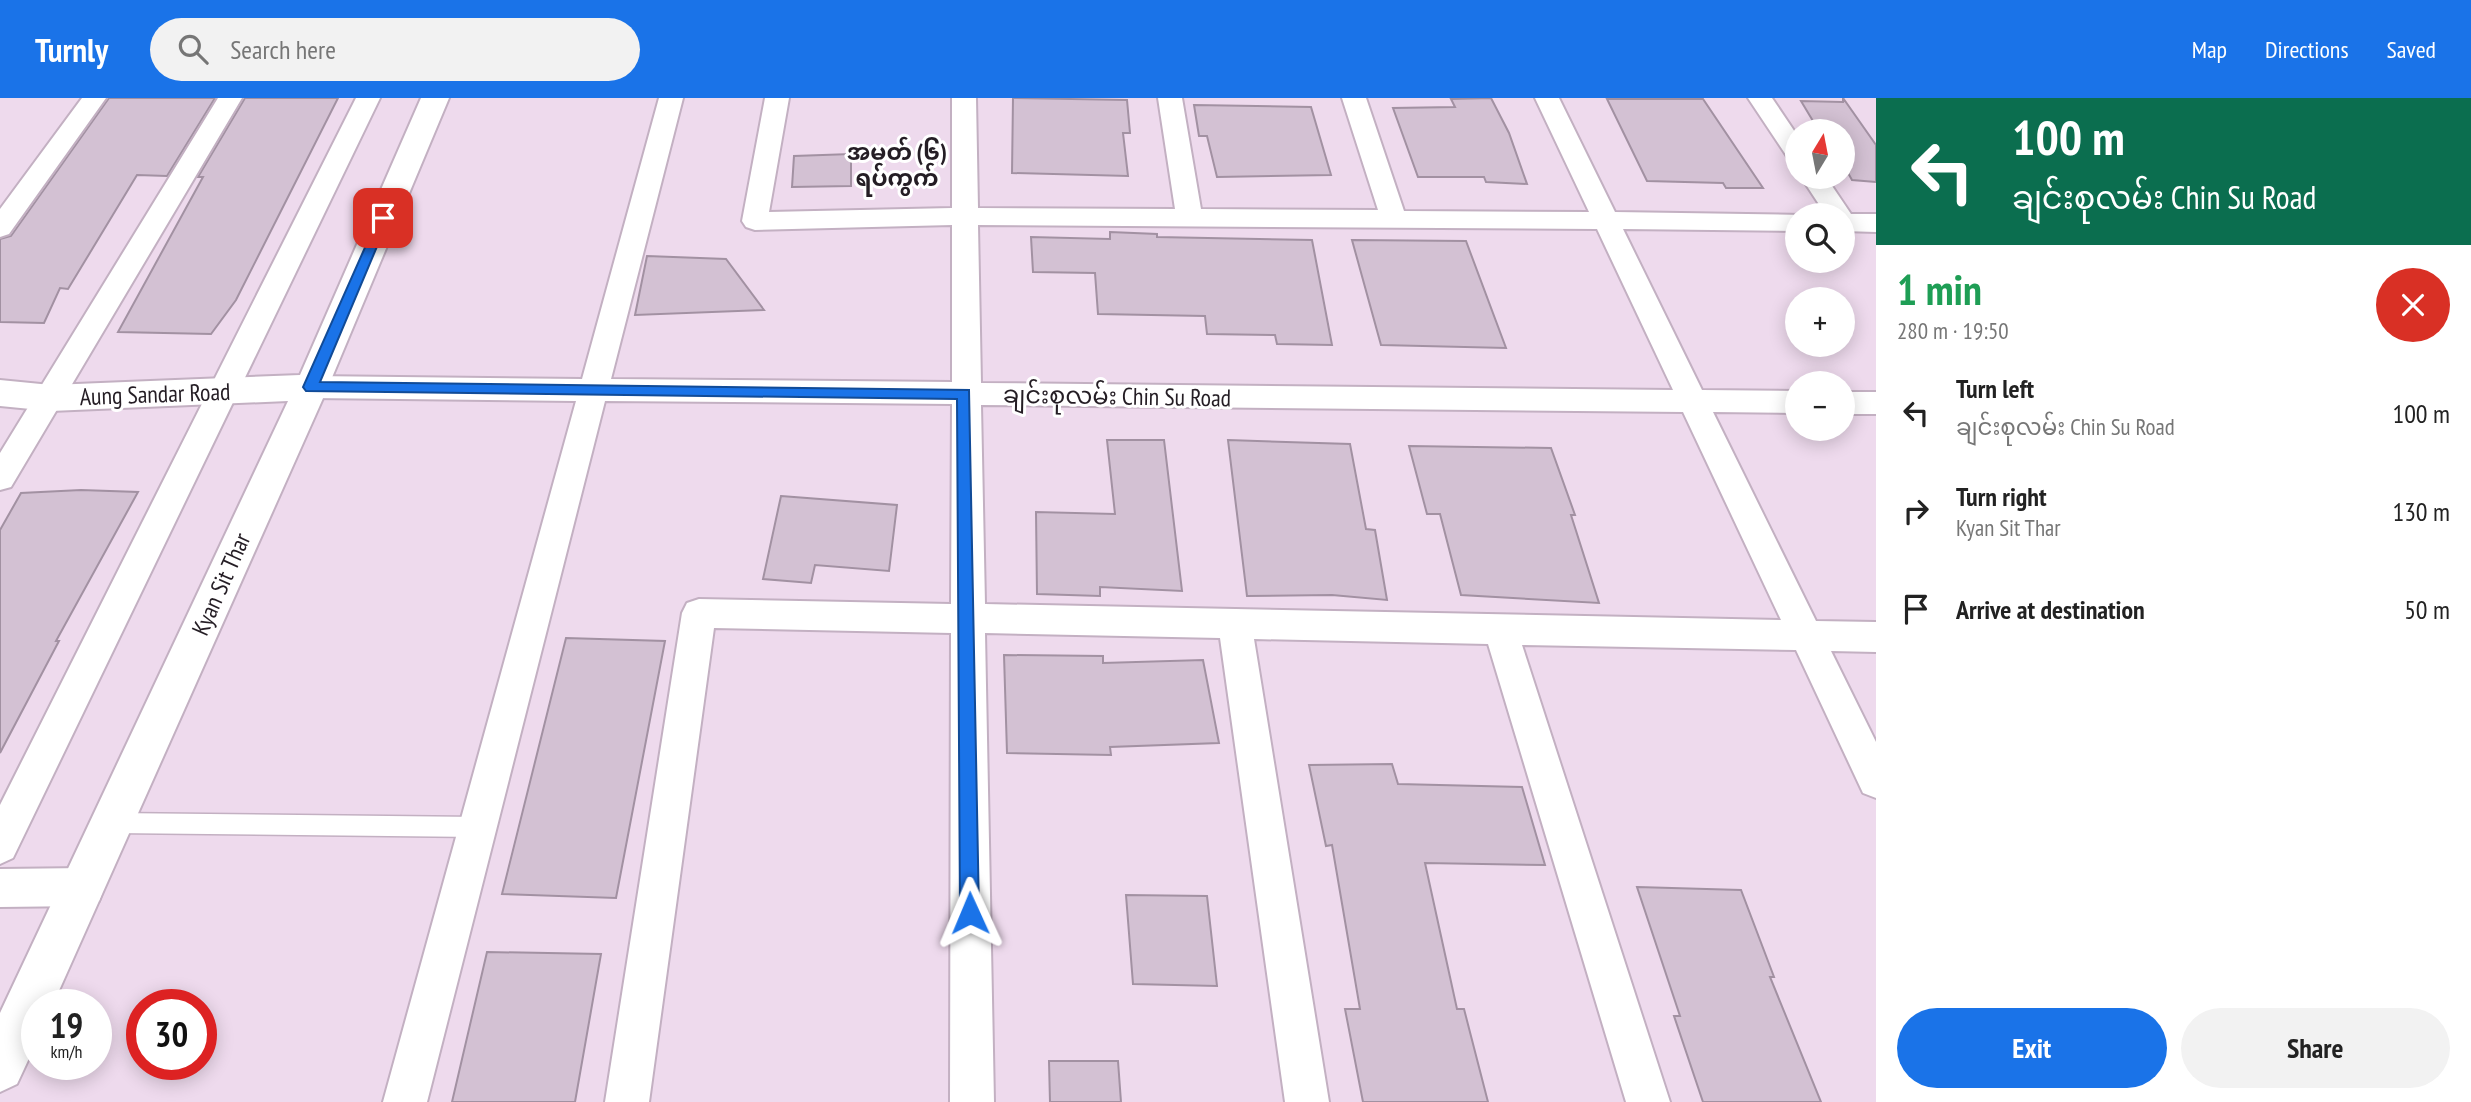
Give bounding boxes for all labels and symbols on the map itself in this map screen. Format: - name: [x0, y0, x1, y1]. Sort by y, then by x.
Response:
- north arrow: [1785, 119, 1855, 189]
- district label: အမှတ် (၆) ရပ်ကွက်: [847, 136, 947, 197]
- pin: [353, 188, 413, 248]
- street label: Aung Sandar Road: [79, 376, 231, 412]
- street label: ချင်းစုလမ်း Chin Su Road: [1003, 379, 1231, 417]
- street label: Kyan Sit Thar: [185, 527, 258, 640]
- position arrow: [933, 876, 1007, 950]
- speed limit sign: 30: [126, 989, 217, 1080]

